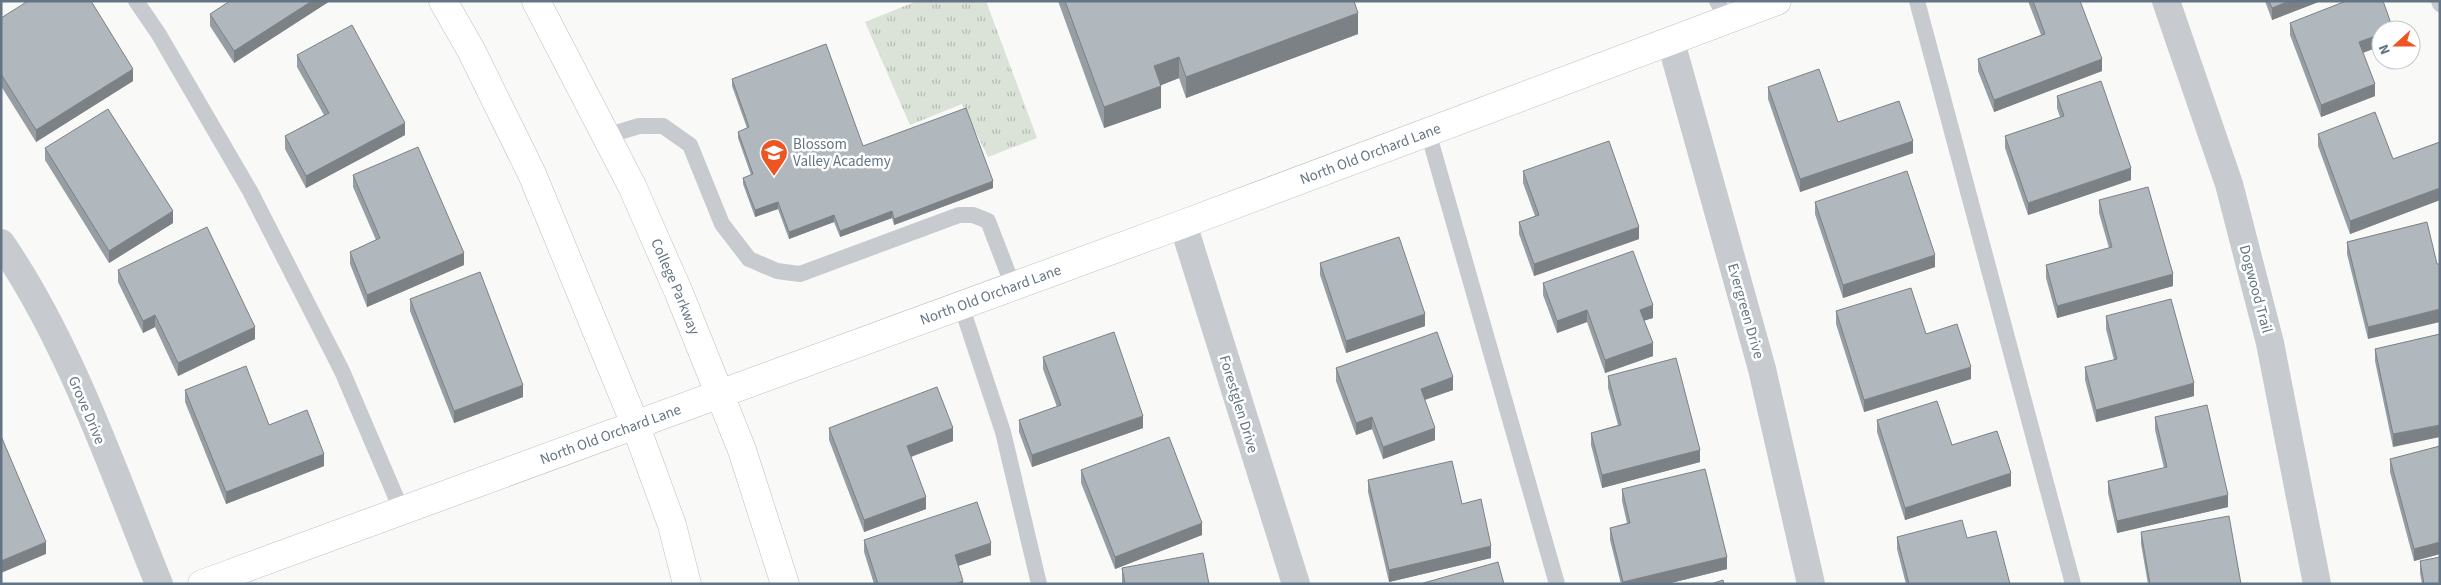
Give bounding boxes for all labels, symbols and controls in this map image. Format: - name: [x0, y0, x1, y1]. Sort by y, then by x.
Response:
- north arrow: [2371, 20, 2421, 70]
- text: N: [2374, 41, 2396, 57]
- street label: North Old Orchard Lane: [1297, 118, 1444, 190]
- place label: Blossom Valley Academy: [793, 134, 891, 172]
- school or university icon: Blossom Valley Academy: [759, 138, 789, 177]
- street label: College Parkway: [645, 235, 705, 338]
- street label: Dogwood Trail: [2234, 243, 2277, 336]
- street label: North Old Orchard Lane: [917, 260, 1064, 331]
- street label: Evergreen Drive: [1722, 261, 1769, 361]
- street label: Forestglen Drive: [1214, 353, 1263, 456]
- street label: Grove Drive: [63, 373, 110, 448]
- street label: North Old Orchard Lane: [537, 399, 684, 470]

